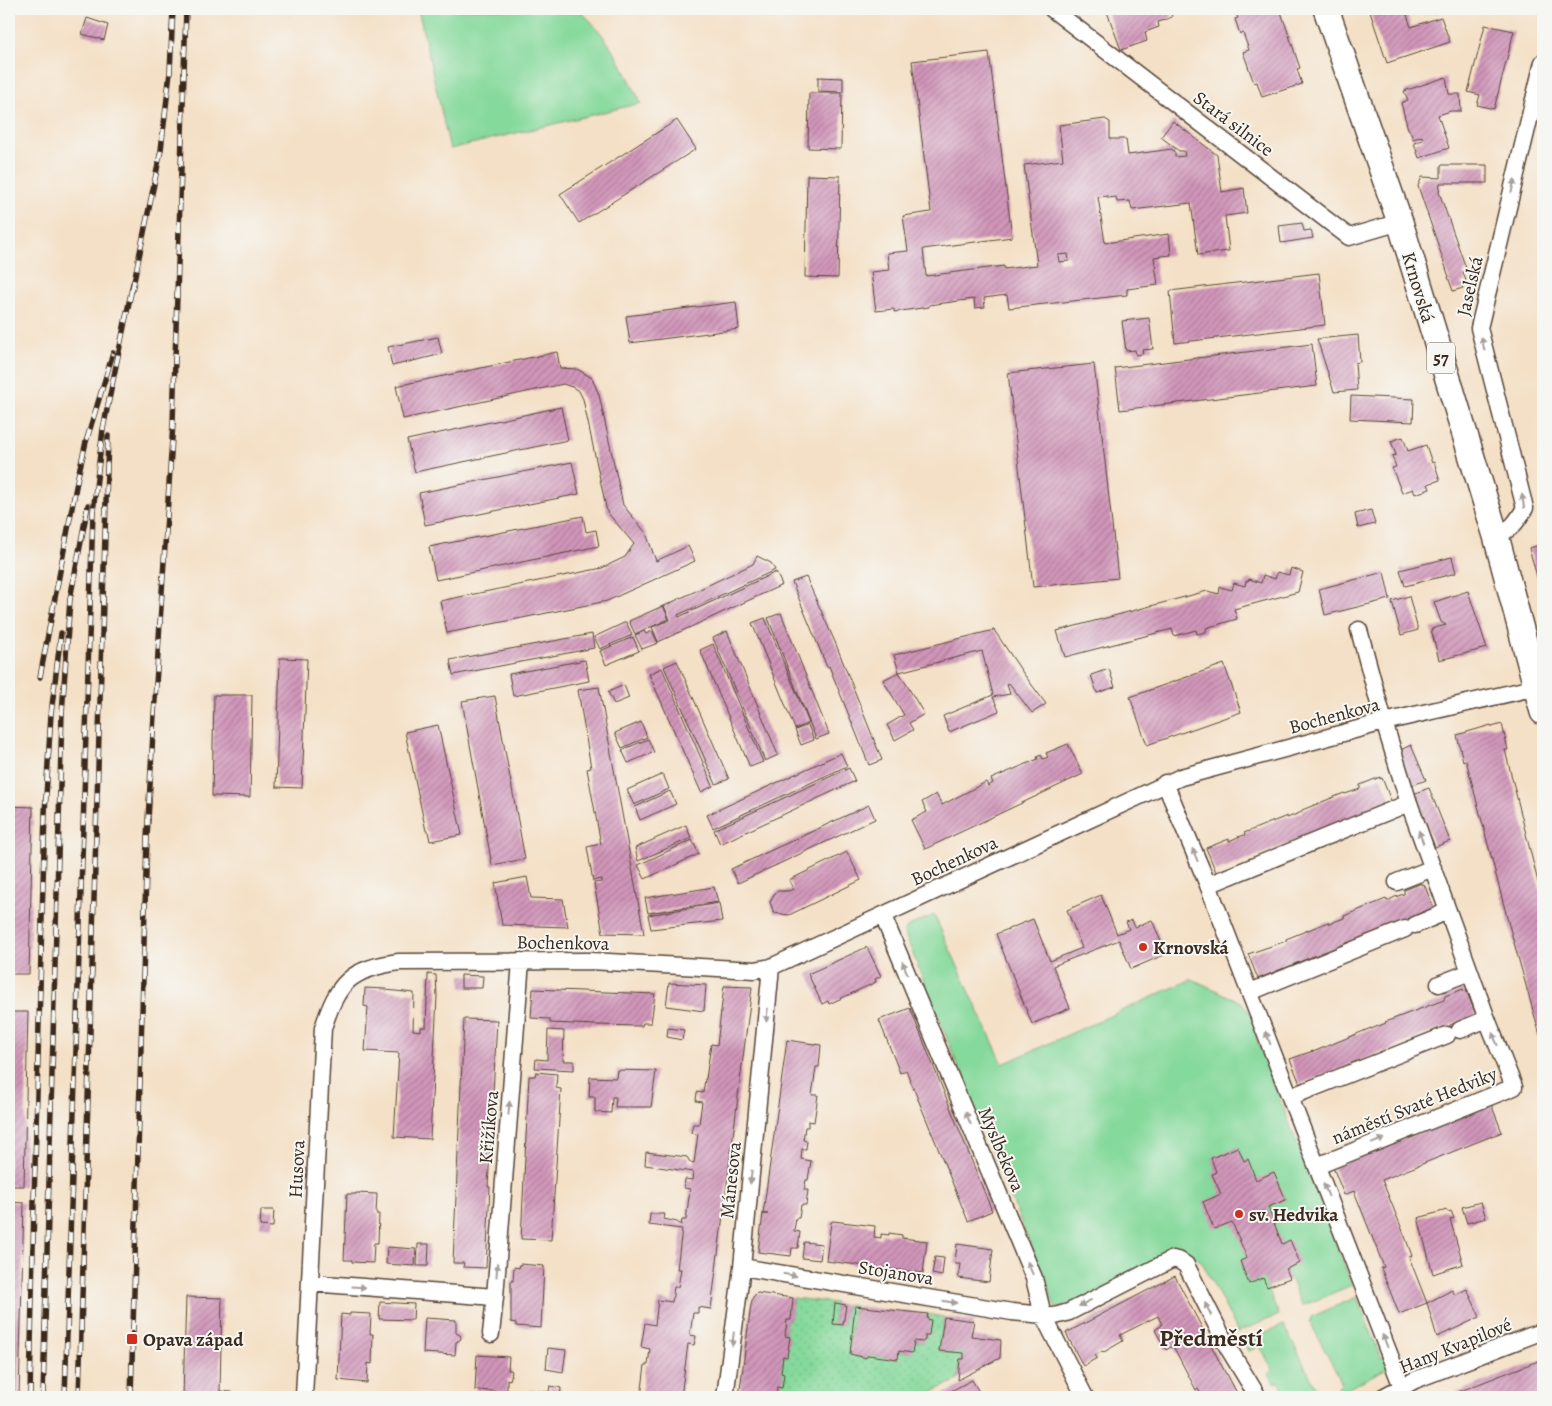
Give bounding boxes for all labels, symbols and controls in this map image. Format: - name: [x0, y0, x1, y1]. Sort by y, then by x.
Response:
- street label: Stará silnice: [1188, 85, 1279, 163]
- one-way arrow: [1509, 178, 1517, 193]
- street label: Krnovská: [1395, 249, 1441, 326]
- street label: Jaselská: [1450, 254, 1490, 319]
- one-way arrow: [1479, 336, 1487, 351]
- road number: 57: [1427, 342, 1455, 373]
- one-way arrow: [1518, 493, 1526, 509]
- street label: Bochenkova: [1286, 691, 1383, 741]
- street label: Bochenkova: [907, 829, 1002, 892]
- one-way arrow: [1417, 829, 1425, 844]
- one-way arrow: [1191, 848, 1199, 862]
- street label: Bochenkova: [516, 929, 610, 957]
- place label: Krnovská: [1153, 935, 1230, 961]
- marker: Krnovská: [1137, 941, 1149, 953]
- one-way arrow: [901, 961, 909, 975]
- one-way arrow: [762, 1008, 770, 1024]
- one-way arrow: [1264, 1030, 1272, 1045]
- one-way arrow: [1491, 1031, 1499, 1046]
- street label: náměstí Svaté Hedviky: [1328, 1061, 1501, 1151]
- street label: Křižíkova: [473, 1089, 505, 1165]
- one-way arrow: [506, 1100, 514, 1116]
- street label: Myslbekova: [972, 1103, 1031, 1196]
- one-way arrow: [963, 1111, 971, 1125]
- one-way arrow: [1371, 1137, 1386, 1144]
- street label: Husova: [282, 1139, 312, 1199]
- street label: Mánesova: [714, 1140, 748, 1220]
- one-way arrow: [747, 1169, 755, 1185]
- one-way arrow: [1322, 1182, 1330, 1197]
- place label: sv. Hedvika: [1249, 1202, 1339, 1228]
- marker: sv. Hedvika: [1233, 1208, 1245, 1220]
- street label: Stojanova: [856, 1254, 936, 1292]
- one-way arrow: [1026, 1261, 1034, 1275]
- one-way arrow: [493, 1262, 501, 1278]
- one-way arrow: [782, 1272, 798, 1280]
- one-way arrow: [352, 1283, 368, 1291]
- one-way arrow: [943, 1298, 959, 1306]
- one-way arrow: [1078, 1300, 1092, 1308]
- one-way arrow: [1204, 1302, 1212, 1316]
- street label: Hany Kvapilové: [1395, 1312, 1516, 1380]
- district label: Předměstí: [1159, 1322, 1263, 1354]
- place label: Opava západ: [143, 1327, 244, 1353]
- one-way arrow: [728, 1331, 736, 1347]
- marker: Opava západ: [125, 1332, 139, 1346]
- one-way arrow: [1381, 1334, 1389, 1348]

